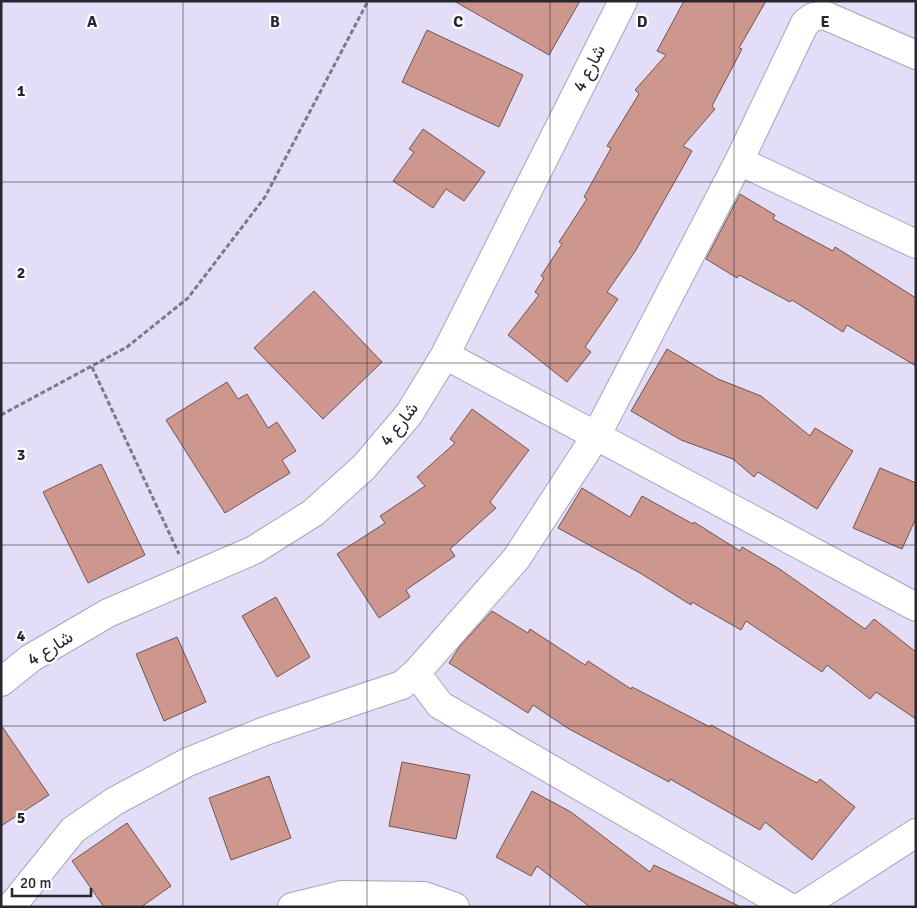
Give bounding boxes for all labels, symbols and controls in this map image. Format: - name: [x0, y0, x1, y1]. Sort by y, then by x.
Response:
- text: A: [87, 12, 98, 32]
- text: B: [270, 12, 280, 32]
- text: C: [453, 12, 463, 32]
- text: D: [637, 12, 648, 32]
- text: E: [820, 12, 830, 32]
- street label: شارع 4: [568, 41, 611, 96]
- text: 1: [17, 81, 26, 101]
- text: 2: [17, 263, 25, 283]
- street label: شارع 4: [375, 398, 424, 451]
- text: 3: [17, 445, 25, 465]
- street label: شارع 4: [23, 626, 77, 670]
- text: 5: [17, 808, 25, 828]
- scale bar: [12, 866, 91, 898]
- text: 20 m: [20, 874, 51, 892]

